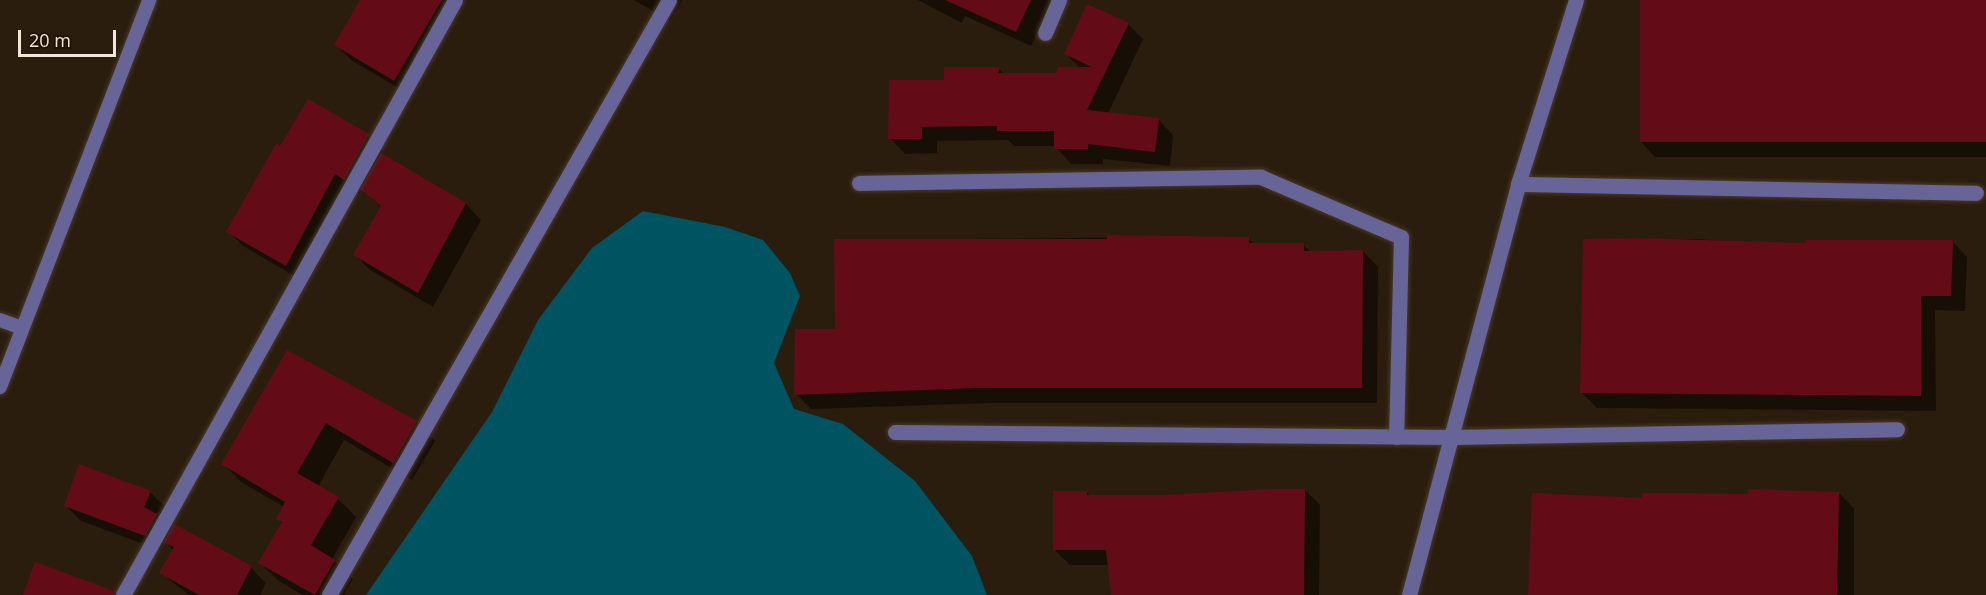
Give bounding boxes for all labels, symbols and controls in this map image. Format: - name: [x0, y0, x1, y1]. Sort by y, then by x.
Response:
- scale bar: [21, 18, 118, 56]
- text: 20 m: [29, 28, 71, 52]

